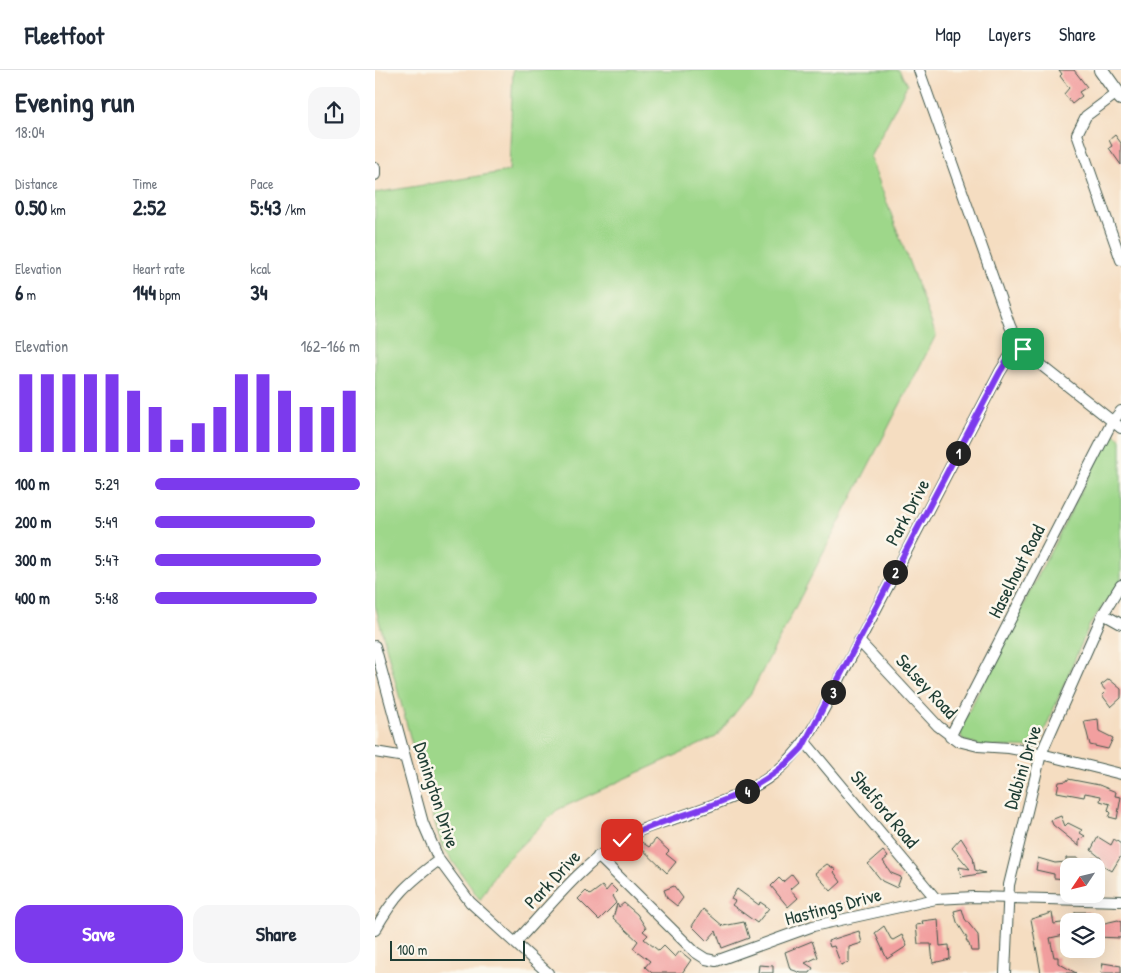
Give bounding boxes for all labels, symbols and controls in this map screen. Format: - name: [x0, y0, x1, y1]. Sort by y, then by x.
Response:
- text: Fleetfoot: [25, 19, 104, 51]
- text: Map: [935, 22, 961, 47]
- text: Layers: [989, 22, 1031, 47]
- text: Share: [1059, 22, 1096, 47]
- text: Evening run: [15, 83, 135, 121]
- button: share: [308, 87, 360, 139]
- text: 18:04: [15, 121, 45, 143]
- text: Distance: [15, 174, 58, 193]
- text: Time: [133, 174, 157, 193]
- text: Pace: [250, 174, 274, 193]
- text: 0.50: [15, 193, 47, 222]
- text: 2:52: [133, 193, 166, 222]
- text: 5:43: [250, 193, 281, 222]
- text: km: [47, 200, 66, 219]
- text: /km: [281, 200, 306, 219]
- text: Elevation: [15, 259, 62, 278]
- text: Heart rate: [133, 259, 185, 278]
- text: kcal: [250, 259, 271, 278]
- text: 6: [15, 278, 23, 307]
- text: 144: [133, 278, 156, 307]
- text: 34: [250, 278, 268, 307]
- text: m: [23, 285, 36, 304]
- text: bpm: [156, 285, 181, 304]
- pin: [1002, 328, 1044, 370]
- text: Elevation: [15, 335, 68, 357]
- text: 162–166 m: [300, 335, 360, 357]
- icon: arrive: [1009, 335, 1037, 363]
- pin: 1: [945, 440, 971, 466]
- text: 1: [956, 444, 961, 463]
- text: 100 m: [15, 473, 50, 495]
- text: 5:29: [95, 473, 119, 495]
- street label: Park Drive: [879, 474, 936, 550]
- text: 200 m: [15, 511, 51, 533]
- text: 5:49: [95, 511, 117, 533]
- street label: Haselhout Road: [981, 519, 1051, 622]
- text: 300 m: [15, 549, 51, 571]
- text: 5:47: [95, 549, 119, 571]
- pin: 2: [883, 560, 907, 584]
- text: 2: [892, 563, 899, 582]
- text: 400 m: [15, 587, 50, 609]
- text: 5:48: [95, 587, 118, 609]
- street label: Selsey Road: [890, 648, 964, 724]
- pin: 3: [821, 680, 845, 704]
- text: 3: [830, 683, 837, 702]
- street label: Dalbini Drive: [997, 721, 1047, 812]
- street label: Donington Drive: [408, 739, 466, 851]
- street label: Shelford Road: [845, 765, 926, 854]
- pin: 4: [735, 778, 759, 804]
- text: 4: [745, 782, 750, 801]
- pin: [601, 819, 643, 861]
- icon: check: [608, 826, 636, 854]
- street label: Park Drive: [518, 844, 586, 914]
- north arrow: [1060, 858, 1105, 902]
- map controls: [1060, 858, 1105, 958]
- street label: Hastings Drive: [782, 881, 885, 931]
- button: Save: [15, 905, 183, 963]
- button: Share: [193, 905, 360, 963]
- button: layers: [1060, 913, 1105, 958]
- scale bar: [390, 938, 525, 961]
- text: 100 m: [397, 940, 427, 959]

